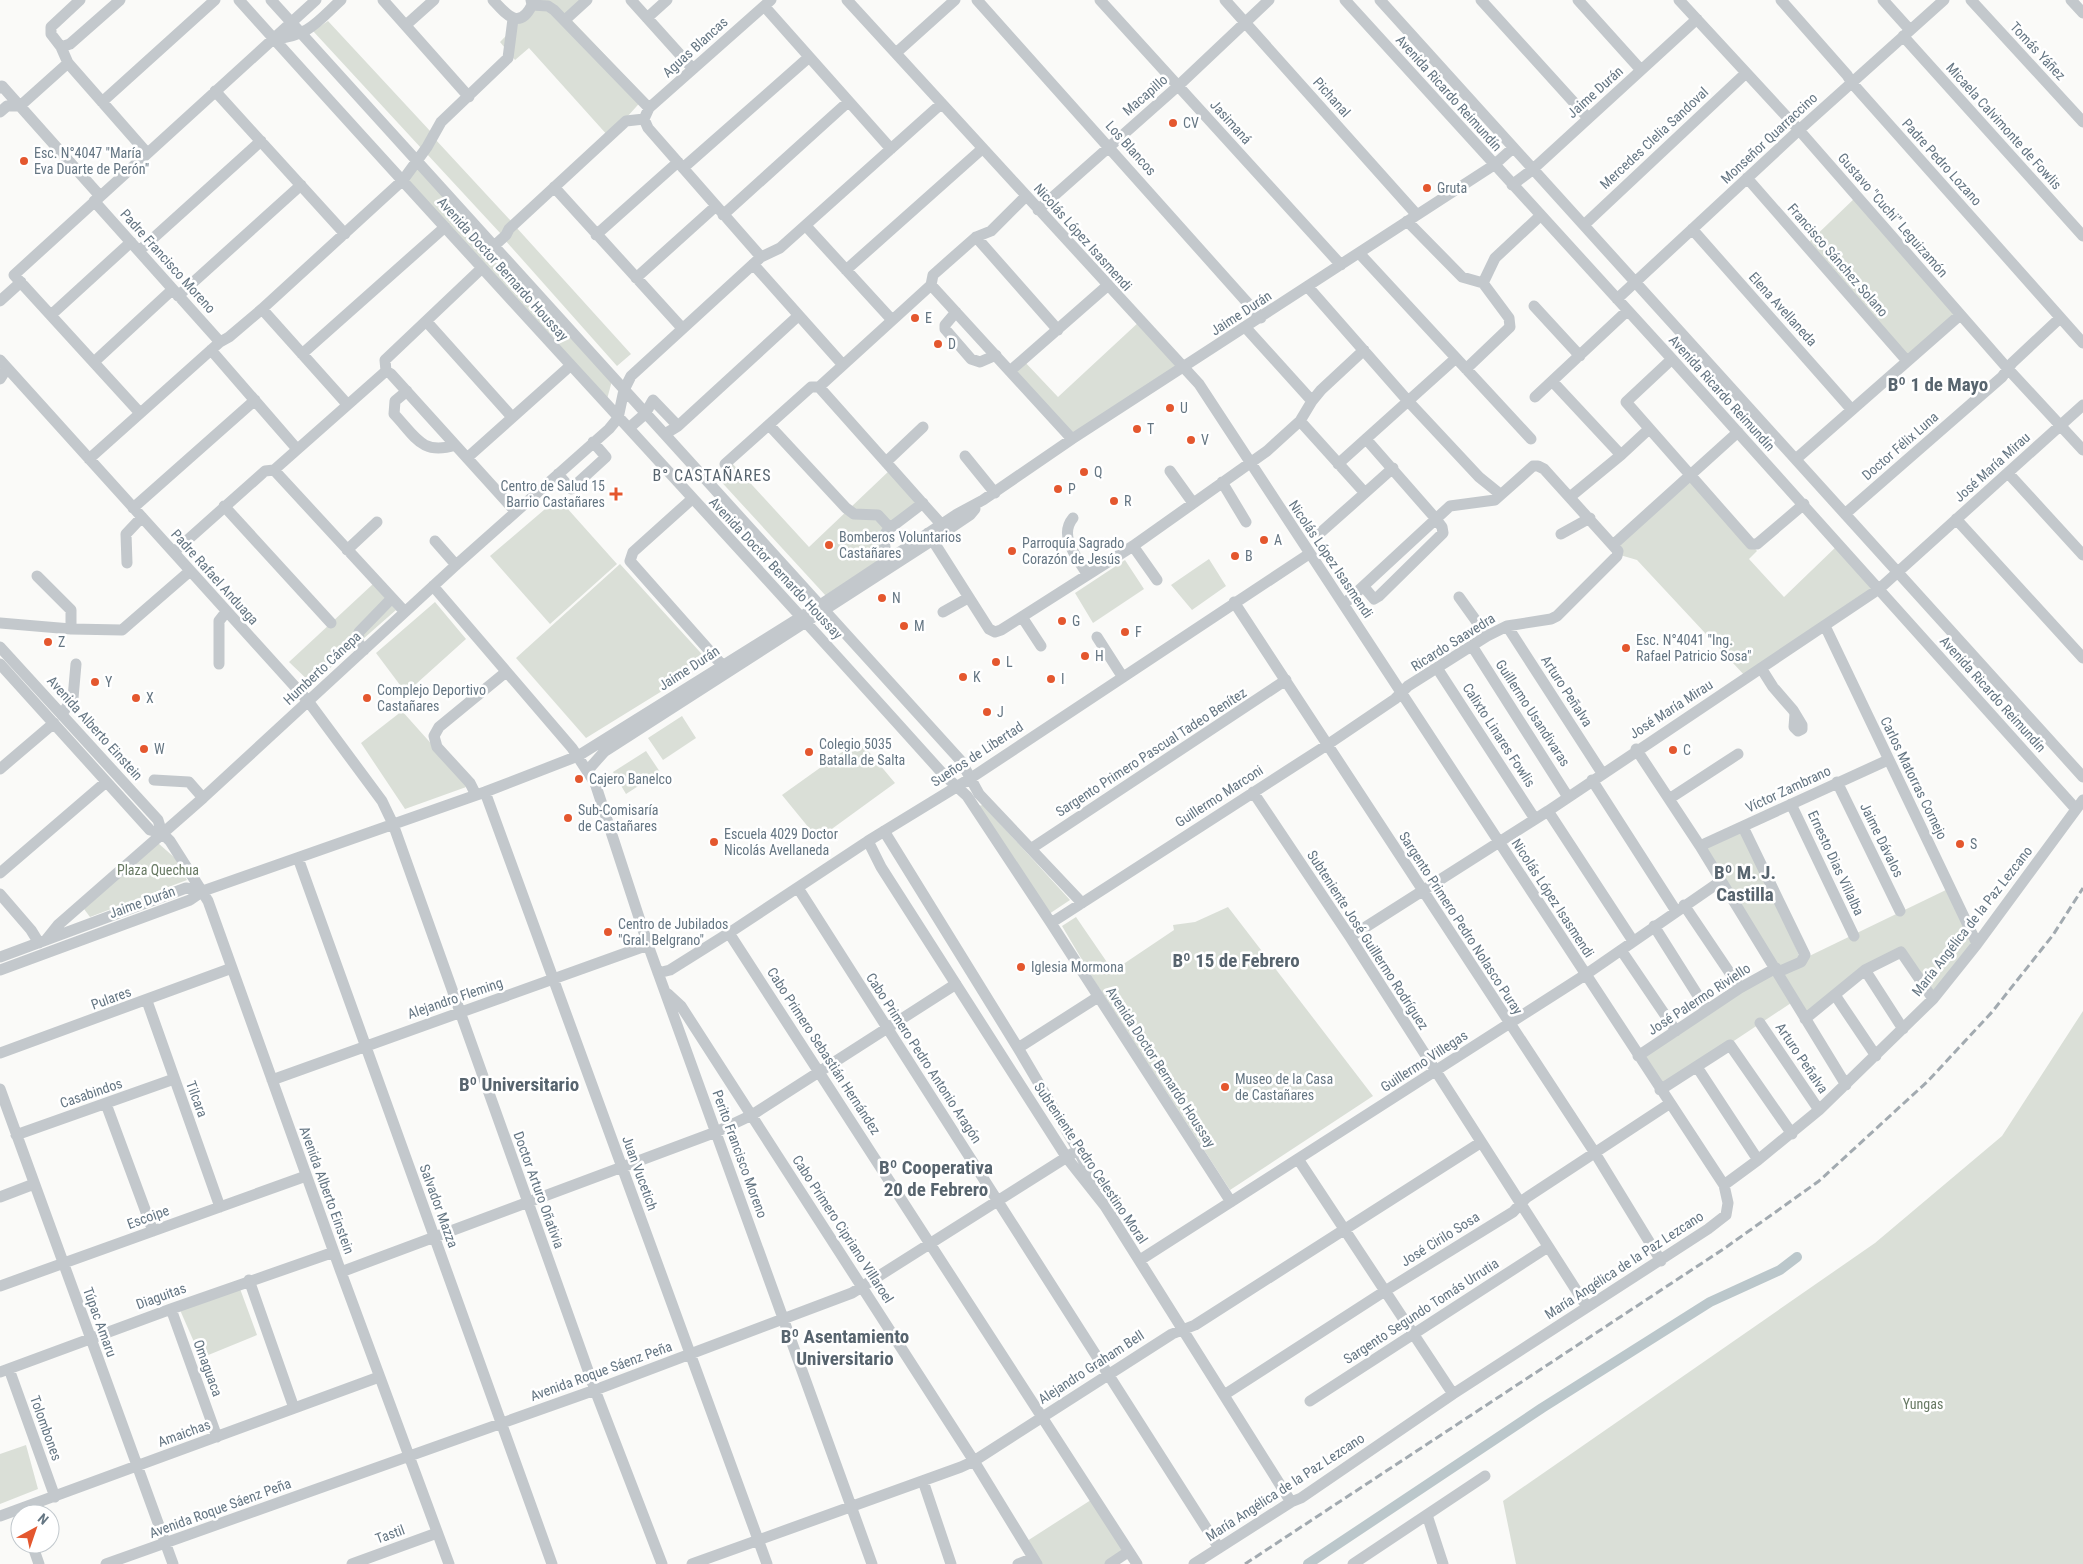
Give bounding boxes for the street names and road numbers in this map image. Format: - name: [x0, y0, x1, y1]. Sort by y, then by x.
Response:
- street label: Aguas Blancas: [659, 14, 731, 80]
- street label: Tomás Yáñez: [2007, 19, 2069, 83]
- street label: Avenida Ricardo Reimundín: [1393, 32, 1505, 154]
- street label: Micaela Calvimonte de Fowlis: [1943, 60, 2065, 192]
- street label: Jaime Durán: [1564, 63, 1626, 121]
- street label: Macapillo: [1119, 71, 1171, 119]
- street label: Pichanal: [1310, 74, 1354, 120]
- street label: Mercedes Clelia Sandoval: [1597, 84, 1711, 192]
- street label: Monseñor Quarraccino: [1718, 89, 1820, 187]
- street label: Jasimaná: [1207, 97, 1255, 147]
- street label: Padre Pedro Lozano: [1899, 115, 1985, 209]
- street label: Los Blancos: [1102, 118, 1160, 178]
- street label: Gustavo "Cuchi" Leguizamón: [1835, 150, 1951, 280]
- street label: Nicolás López Isasmendi: [1031, 180, 1135, 294]
- street label: Avenida Doctor Bernardo Houssay: [434, 194, 572, 344]
- street label: Francisco Sánchez Solano: [1784, 200, 1892, 320]
- street label: Padre Francisco Moreno: [117, 206, 219, 316]
- street label: Elena Avellaneda: [1746, 269, 1820, 349]
- street label: Jaime Durán: [1208, 287, 1274, 339]
- street label: Avenida Ricardo Reimundín: [1666, 332, 1778, 454]
- street label: Doctor Félix Luna: [1859, 409, 1941, 483]
- street label: José María Mirau: [1951, 429, 2033, 505]
- street label: Avenida Doctor Bernardo Houssay: [706, 494, 846, 642]
- street label: Nicolás López Isasmendi: [1286, 497, 1376, 621]
- street label: Padre Rafael Anduaga: [168, 526, 262, 628]
- street label: Ricardo Saavedra: [1408, 610, 1498, 674]
- street label: Humberto Cánepa: [280, 628, 364, 708]
- street label: Avenida Ricardo Reimundín: [1937, 633, 2049, 755]
- street label: Jaime Durán: [656, 642, 722, 694]
- street label: Arturo Peñalva: [1538, 652, 1596, 730]
- street label: Guillermo Usandivaras: [1493, 657, 1573, 769]
- street label: Avenida Alberto Einstein: [44, 673, 146, 783]
- street label: José María Mirau: [1626, 676, 1716, 742]
- street label: Calixto Linares Fowlis: [1459, 680, 1539, 790]
- street label: Sargento Primero Pascual Tadeo Benítez: [1053, 684, 1249, 820]
- street label: Carlos Matorras Cornejo: [1877, 714, 1951, 842]
- street label: Sueños de Libertad: [928, 718, 1026, 790]
- street label: Guillermo Marconi: [1172, 762, 1266, 830]
- street label: Víctor Zambrano: [1743, 762, 1833, 816]
- street label: Jaime Dávalos: [1857, 800, 1907, 880]
- street label: Ernesto Dias Villalba: [1805, 808, 1867, 918]
- street label: Sargento Primero Pedro Nolasco Puray: [1396, 829, 1526, 1017]
- street label: Nicolás López Isasmendi: [1509, 836, 1597, 960]
- street label: María Angélica de la Paz Lezcano: [1909, 843, 2035, 999]
- street label: Subteniente José Guillermo Rodríguez: [1304, 847, 1432, 1033]
- street label: Jaime Durán: [107, 883, 177, 921]
- street label: José Palermo Riviello: [1645, 960, 1753, 1038]
- street label: Cabo Primero Sebastián Hernández: [764, 965, 884, 1137]
- street label: Cabo Primero Pedro Antonio Aragón: [863, 970, 985, 1146]
- street label: Alejandro Fleming: [405, 974, 505, 1022]
- street label: Pulares: [89, 983, 133, 1013]
- street label: Avenida Doctor Bernardo Houssay: [1103, 984, 1219, 1150]
- street label: Arturo Peñalva: [1773, 1020, 1831, 1096]
- street label: Guillermo Villegas: [1378, 1027, 1470, 1095]
- street label: Casabindos: [58, 1075, 124, 1111]
- street label: Tilcara: [183, 1079, 211, 1119]
- street label: Subteniente Pedro Celestino Moral: [1031, 1079, 1151, 1247]
- street label: Perito Francisco Moreno: [709, 1088, 771, 1220]
- street label: Avenida Alberto Einstein: [296, 1124, 358, 1256]
- street label: Doctor Arturo Oñativia: [510, 1129, 568, 1251]
- street label: Juan Vucetich: [619, 1133, 661, 1213]
- street label: Cabo Primero Cipriano Villaroel: [789, 1152, 897, 1306]
- street label: Salvador Mazza: [417, 1162, 461, 1250]
- street label: Escoipe: [125, 1202, 172, 1232]
- street label: María Angélica de la Paz Lezcano: [1542, 1208, 1706, 1322]
- street label: José Cirilo Sosa: [1398, 1209, 1482, 1269]
- street label: Sargento Segundo Tomás Urrutia: [1341, 1255, 1501, 1367]
- street label: Diaguitas: [134, 1280, 188, 1312]
- street label: Túpac Amaru: [80, 1285, 120, 1359]
- street label: Alejandro Graham Bell: [1035, 1327, 1147, 1407]
- street label: Omaguaca: [190, 1337, 226, 1399]
- street label: Avenida Roque Sáenz Peña: [528, 1338, 674, 1404]
- street label: Tolombones: [27, 1393, 65, 1463]
- street label: Amaichas: [155, 1416, 213, 1450]
- street label: María Angélica de la Paz Lezcano: [1203, 1430, 1367, 1544]
- street label: Avenida Roque Sáenz Peña: [147, 1475, 293, 1541]
- street label: Tastil: [373, 1521, 407, 1547]

